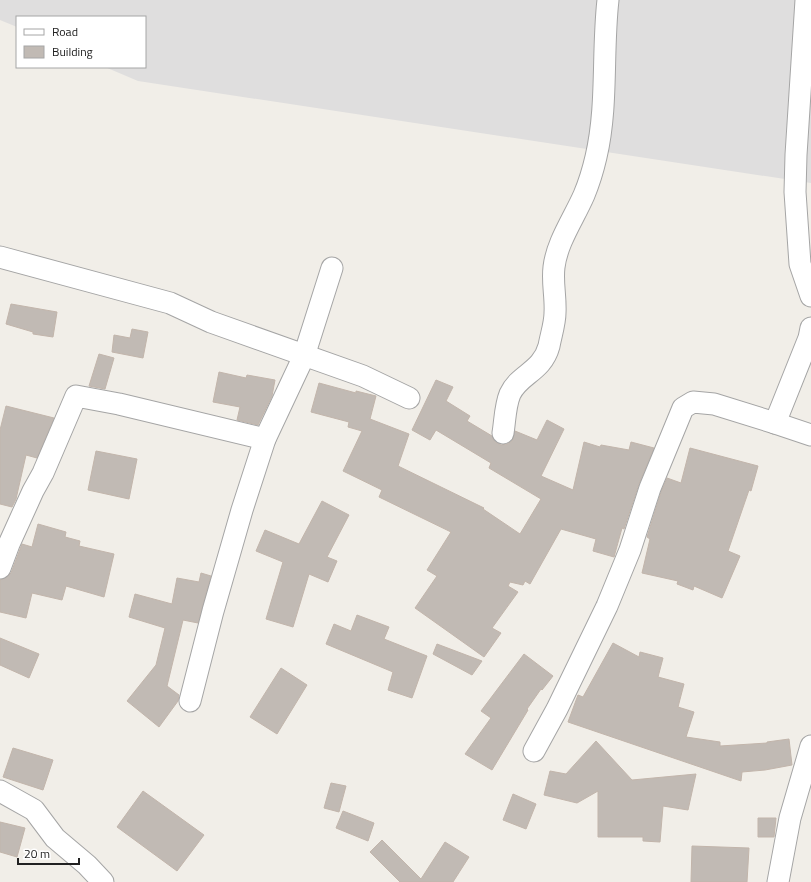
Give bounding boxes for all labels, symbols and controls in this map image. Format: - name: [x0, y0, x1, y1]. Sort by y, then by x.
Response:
- legend: [16, 16, 146, 68]
- text: Road: [52, 22, 78, 41]
- text: Building: [52, 42, 93, 61]
- scale bar: [18, 840, 79, 866]
- text: 20 m: [24, 844, 50, 863]

